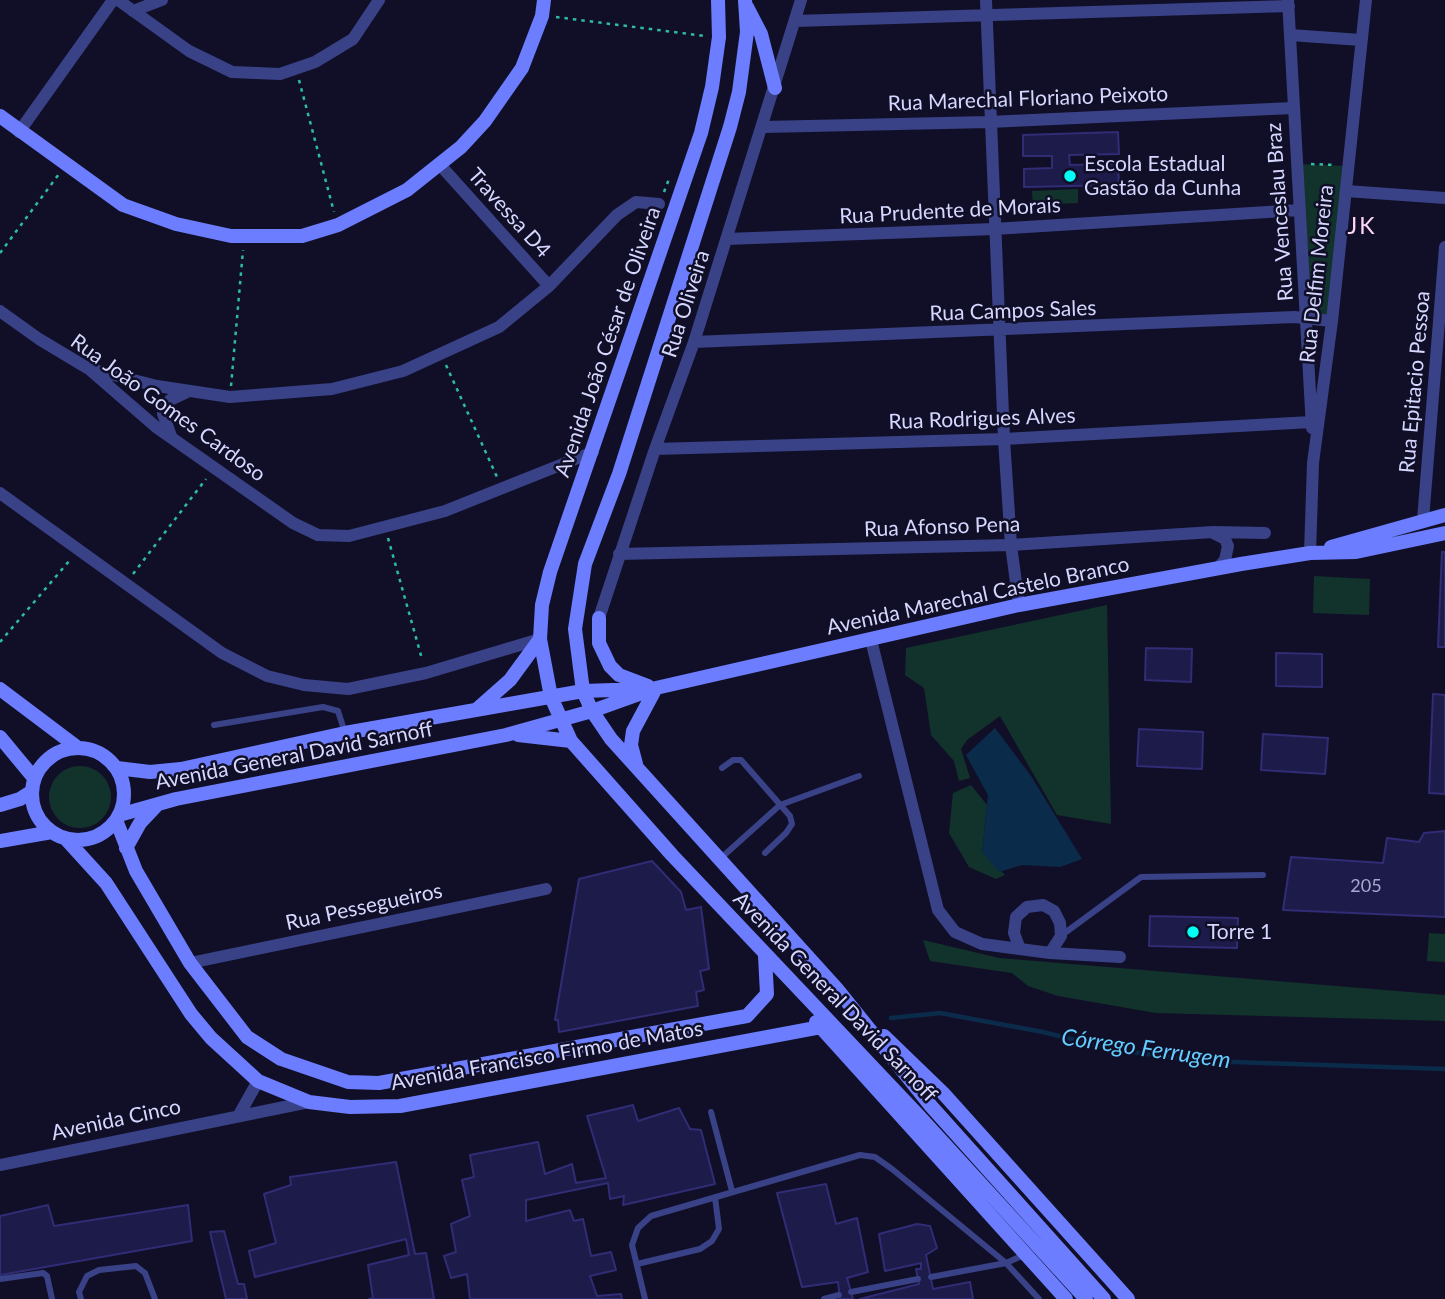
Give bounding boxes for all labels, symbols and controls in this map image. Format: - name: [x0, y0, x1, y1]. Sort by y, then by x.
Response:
- street label: Rua Marechal Floriano Peixoto: [887, 82, 1169, 116]
- street label: Rua Venceslau Braz: [1261, 122, 1299, 302]
- place label: Escola Estadual Gastão da Cunha: [1084, 151, 1241, 201]
- street label: Travessa D4: [462, 163, 556, 263]
- marker: Escola Estadual Gastão da Cunha: [1062, 168, 1078, 184]
- street label: Rua Delfim Moreira: [1295, 184, 1339, 364]
- street label: Rua Prudente de Morais: [839, 193, 1061, 229]
- street label: Avenida João César de Oliveira: [550, 203, 666, 481]
- district label: JK: [1348, 213, 1376, 241]
- street label: Rua Oliveira: [657, 247, 715, 361]
- street label: Rua Epitacio Pessoa: [1394, 290, 1436, 474]
- street label: Rua Campos Sales: [929, 295, 1097, 327]
- street label: Rua João Gomes Cardoso: [66, 329, 270, 487]
- street label: Rua Rodrigues Alves: [888, 403, 1076, 435]
- street label: Rua Afonso Pena: [863, 512, 1021, 542]
- street label: Avenida Marechal Castelo Branco: [824, 552, 1132, 640]
- street label: Avenida General David Sarnoff: [153, 717, 435, 795]
- house number: 205: [1350, 875, 1382, 897]
- street label: Rua Pessegueiros: [283, 878, 445, 936]
- street label: Avenida General David Sarnoff: [728, 887, 942, 1107]
- place label: Torre 1: [1207, 919, 1272, 945]
- marker: Torre 1: [1185, 924, 1201, 940]
- street label: Avenida Francisco Firmo de Matos: [389, 1016, 705, 1096]
- water label: Córrego Ferrugem: [1060, 1023, 1232, 1075]
- street label: Avenida Cinco: [49, 1094, 183, 1146]

